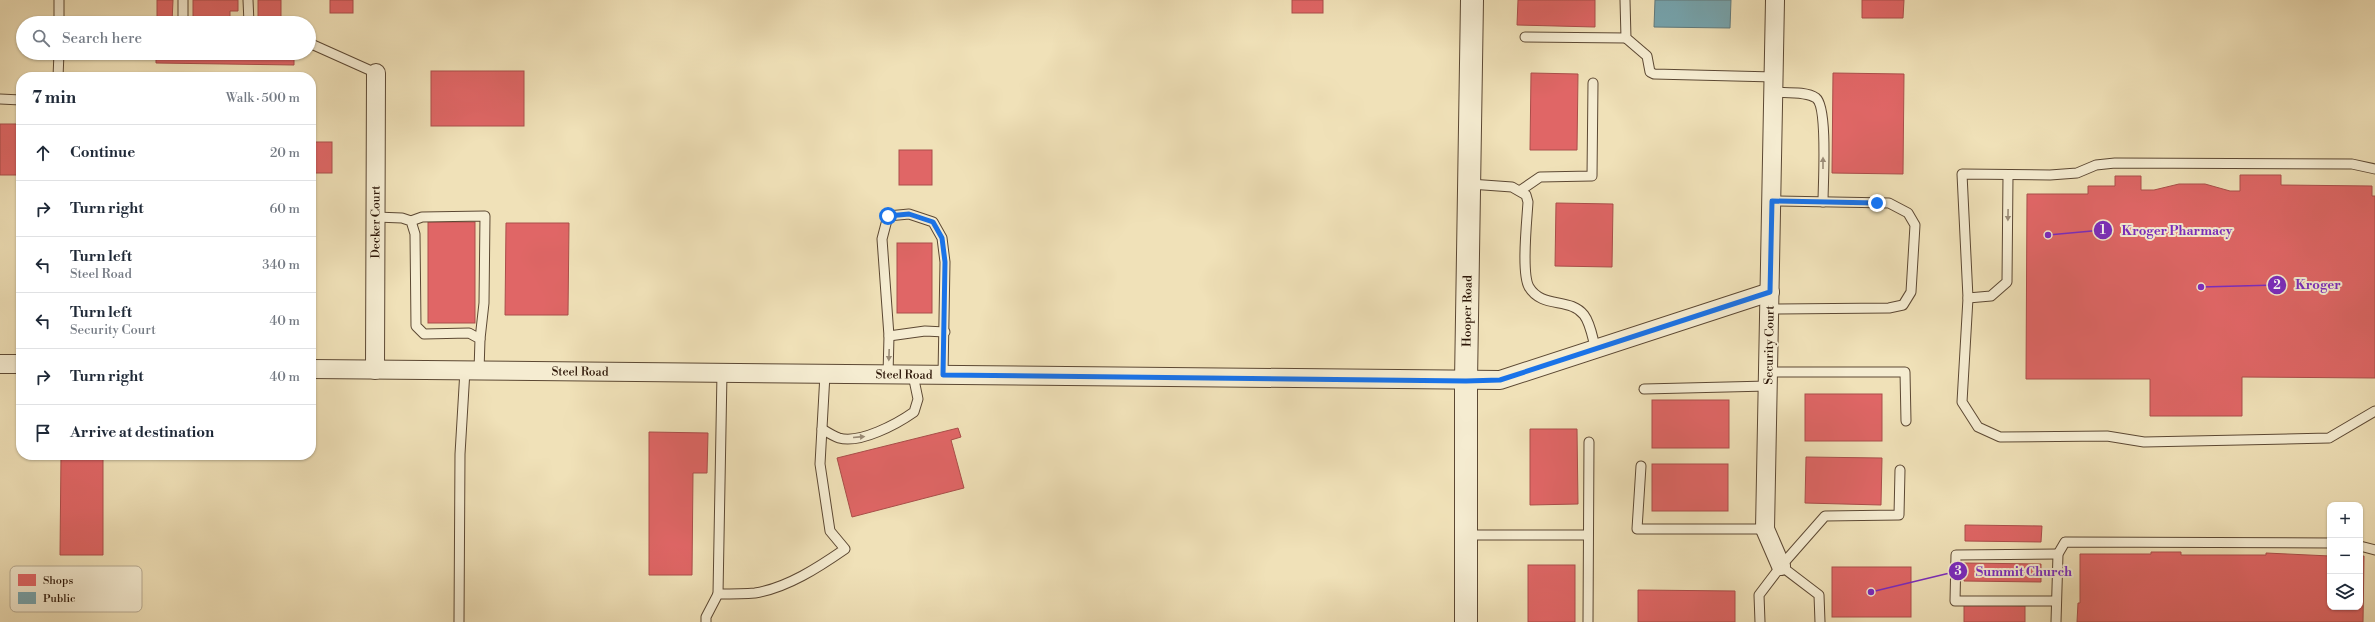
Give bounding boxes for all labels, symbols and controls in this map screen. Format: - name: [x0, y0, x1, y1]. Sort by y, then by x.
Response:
- search box: [16, 16, 316, 60]
- icon: search: [30, 27, 52, 49]
- text: Search here: [62, 29, 142, 48]
- text: 7 min: [32, 87, 76, 109]
- text: Walk · 500 m: [226, 90, 300, 106]
- icon: ahead: [32, 142, 54, 164]
- text: Continue: [70, 143, 135, 162]
- text: 20 m: [270, 145, 300, 161]
- one-way arrow: [1820, 156, 1826, 169]
- street label: Decker Court: [368, 185, 384, 259]
- route end: [1868, 194, 1886, 212]
- icon: right: [32, 198, 54, 220]
- text: Turn right: [70, 199, 144, 218]
- text: 60 m: [269, 201, 300, 217]
- route start: [879, 207, 897, 225]
- one-way arrow: [2005, 209, 2011, 222]
- callout: Kroger Pharmacy: [2093, 218, 2240, 243]
- text: 1: [2100, 223, 2106, 238]
- text: Kroger Pharmacy: [2122, 223, 2233, 239]
- text: Turn left: [70, 247, 132, 266]
- icon: left: [32, 254, 54, 276]
- text: 340 m: [262, 257, 300, 273]
- text: Steel Road: [70, 266, 132, 282]
- callout: Kroger: [2267, 272, 2349, 297]
- street label: Hooper Road: [1460, 275, 1476, 347]
- text: Kroger: [2295, 277, 2341, 293]
- text: 2: [2273, 278, 2281, 293]
- text: Turn left: [70, 303, 132, 322]
- street label: Security Court: [1761, 305, 1778, 385]
- icon: left: [32, 310, 54, 332]
- text: 40 m: [270, 313, 300, 329]
- text: Security Court: [70, 322, 156, 338]
- one-way arrow: [886, 349, 892, 362]
- street label: Steel Road: [551, 364, 609, 380]
- icon: right: [32, 366, 54, 388]
- text: Turn right: [70, 367, 144, 386]
- street label: Steel Road: [875, 367, 933, 383]
- text: 40 m: [270, 369, 300, 385]
- icon: arrive: [32, 422, 54, 444]
- text: Arrive at destination: [70, 423, 214, 442]
- one-way arrow: [853, 433, 865, 440]
- map controls: [2327, 502, 2363, 610]
- button: +: [2327, 502, 2363, 538]
- button: −: [2327, 538, 2363, 574]
- callout: Summit Church: [1948, 559, 2080, 584]
- text: 3: [1954, 564, 1962, 579]
- text: Summit Church: [1976, 564, 2072, 580]
- legend: [10, 566, 142, 612]
- text: Shops: [43, 574, 73, 588]
- button: layers: [2327, 574, 2363, 610]
- text: Public: [43, 592, 76, 606]

